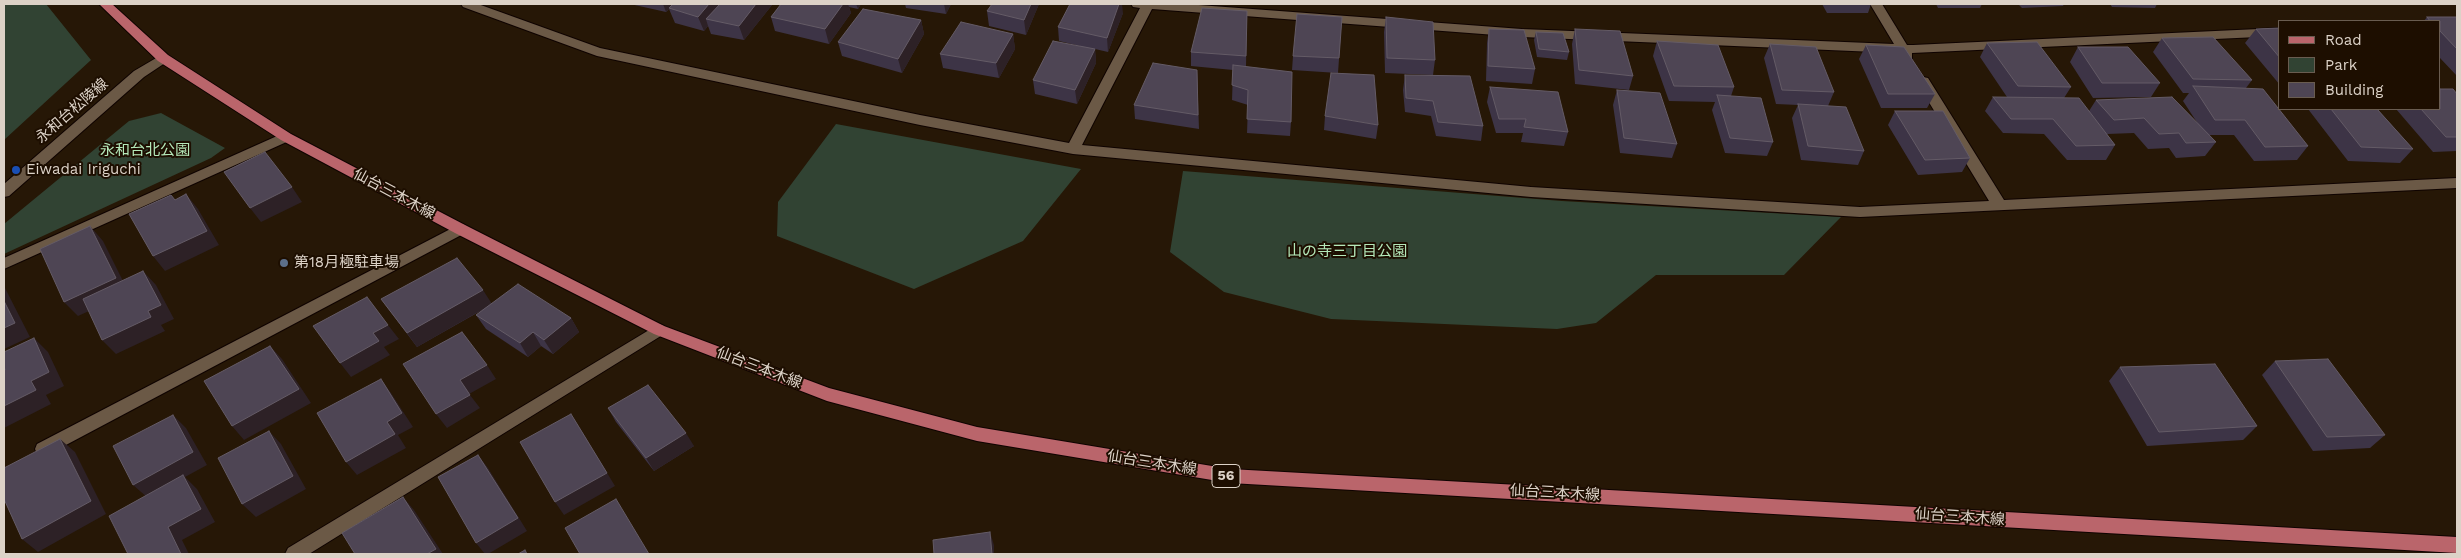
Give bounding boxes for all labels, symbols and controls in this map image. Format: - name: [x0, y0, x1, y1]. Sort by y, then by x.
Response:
- legend: [2278, 20, 2441, 110]
- text: Road: [2325, 31, 2362, 49]
- text: Park: [2325, 56, 2357, 74]
- street label: 永和台松陵線: [32, 75, 112, 147]
- text: Building: [2325, 81, 2383, 99]
- park label: 永和台北公園: [100, 142, 190, 160]
- place label: Eiwadai Iriguchi: [26, 161, 141, 179]
- marker: Eiwadai Iriguchi: [10, 164, 22, 176]
- street label: 仙台三本木線: [350, 165, 438, 223]
- park label: 山の寺三丁目公園: [1287, 243, 1407, 261]
- place label: 第18月極駐車場: [294, 254, 399, 272]
- marker: 第18月極駐車場: [278, 257, 290, 269]
- street label: 仙台三本木線: [714, 343, 804, 393]
- street label: 仙台三本木線: [1106, 447, 1198, 479]
- road number: 56: [1212, 464, 1240, 488]
- street label: 仙台三本木線: [1510, 482, 1600, 504]
- street label: 仙台三本木線: [1914, 505, 2006, 529]

